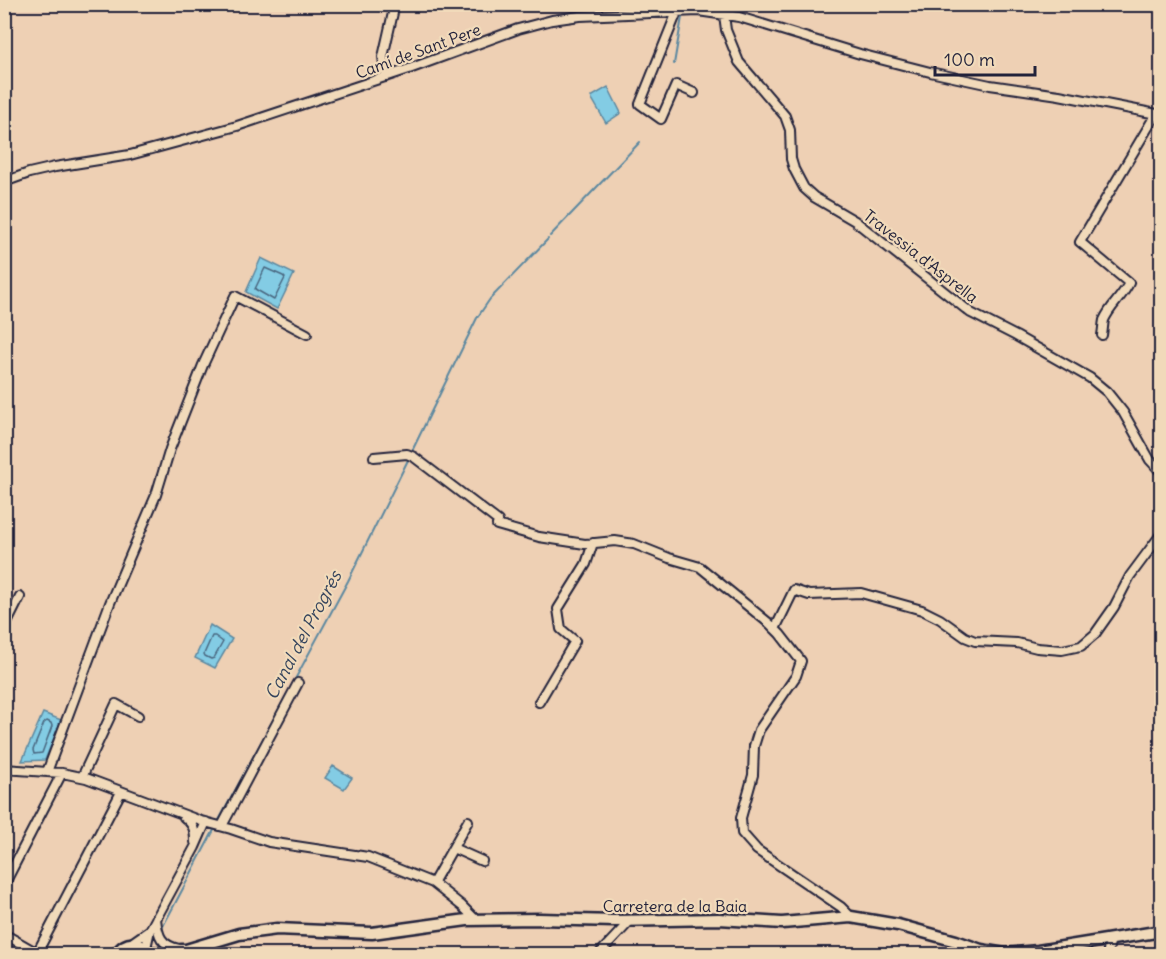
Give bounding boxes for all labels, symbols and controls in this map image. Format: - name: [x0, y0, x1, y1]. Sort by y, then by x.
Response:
- street label: Camí de Sant Pere: [353, 19, 483, 83]
- scale bar: [935, 39, 1036, 77]
- text: 100 m: [944, 48, 995, 71]
- street label: Travessia d'Asprella: [860, 205, 982, 307]
- water label: Canal del Progrés: [259, 565, 347, 703]
- street label: Carretera de la Baia: [603, 896, 747, 916]

